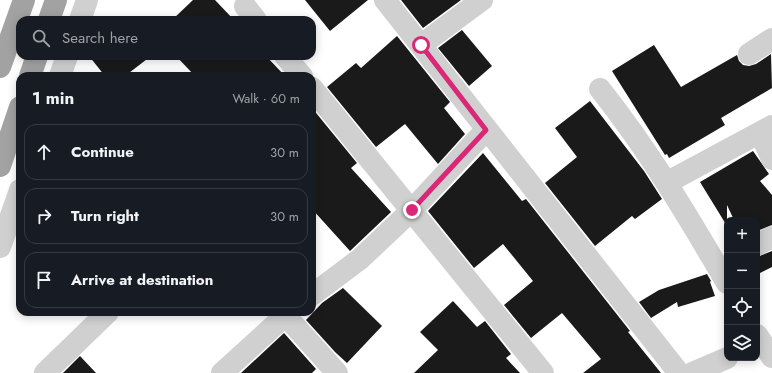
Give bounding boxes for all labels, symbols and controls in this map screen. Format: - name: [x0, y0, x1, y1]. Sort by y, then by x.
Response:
- search box: [16, 16, 316, 60]
- icon: search: [30, 27, 52, 49]
- text: Search here: [62, 27, 138, 49]
- route start: [412, 36, 430, 54]
- text: 1 min: [32, 86, 74, 110]
- text: Walk · 60 m: [232, 89, 300, 108]
- icon: ahead: [33, 141, 55, 163]
- text: Continue: [71, 141, 134, 163]
- text: 30 m: [270, 143, 299, 162]
- route end: [403, 201, 421, 219]
- icon: right: [33, 205, 55, 227]
- text: Turn right: [71, 205, 139, 227]
- text: 30 m: [270, 207, 299, 226]
- map controls: [724, 217, 760, 361]
- button: +: [724, 217, 760, 253]
- button: −: [724, 253, 760, 289]
- icon: arrive: [33, 269, 55, 291]
- text: Arrive at destination: [71, 269, 213, 291]
- button: locate: [724, 289, 760, 325]
- button: layers: [724, 325, 760, 361]

